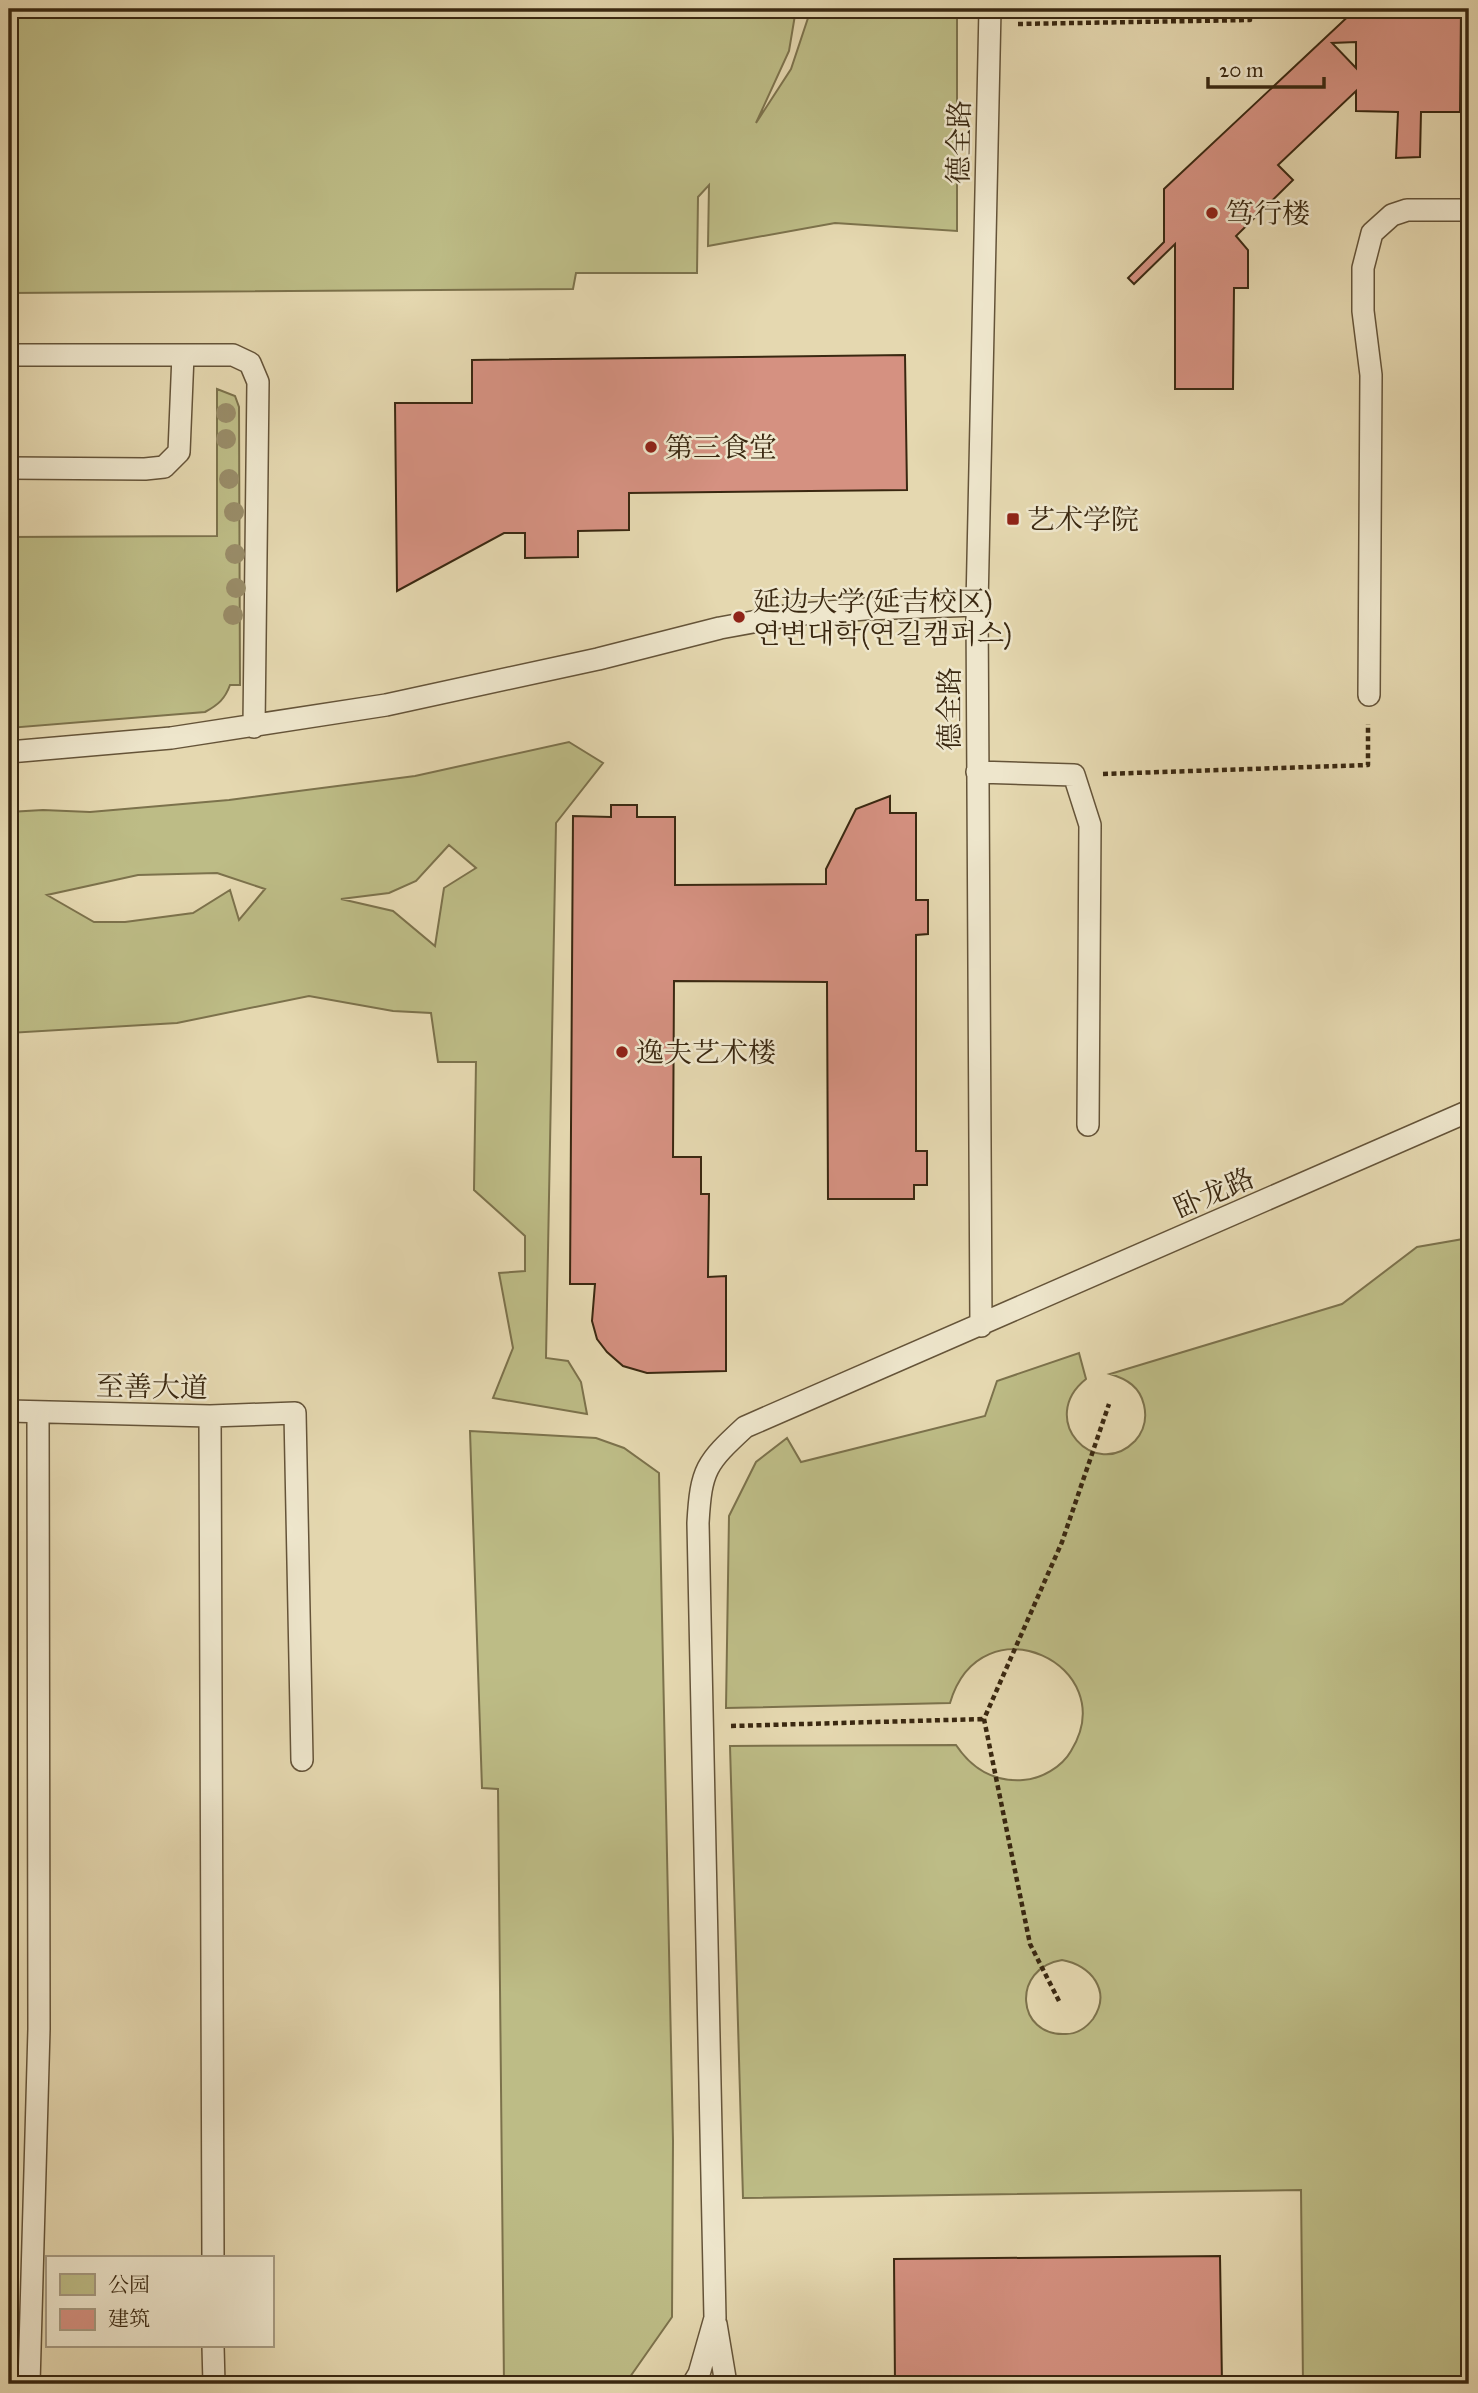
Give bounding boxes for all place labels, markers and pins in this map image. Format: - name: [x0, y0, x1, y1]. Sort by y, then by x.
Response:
- place label: 笃行楼: [1226, 196, 1310, 231]
- marker: 笃行楼: [1204, 205, 1220, 221]
- place label: 第三食堂: [665, 430, 777, 465]
- marker: 第三食堂: [643, 439, 659, 455]
- place label: 艺术学院: [1027, 502, 1139, 537]
- marker: 艺术学院: [1005, 511, 1021, 527]
- place label: 延边大学(延吉校区) 연변대학(연길캠퍼스): [753, 584, 1012, 651]
- marker: 延边大学(延吉校区) 연변대학(연길캠퍼스): [731, 609, 747, 625]
- place label: 逸夫艺术楼: [636, 1035, 776, 1070]
- marker: 逸夫艺术楼: [614, 1044, 630, 1060]

